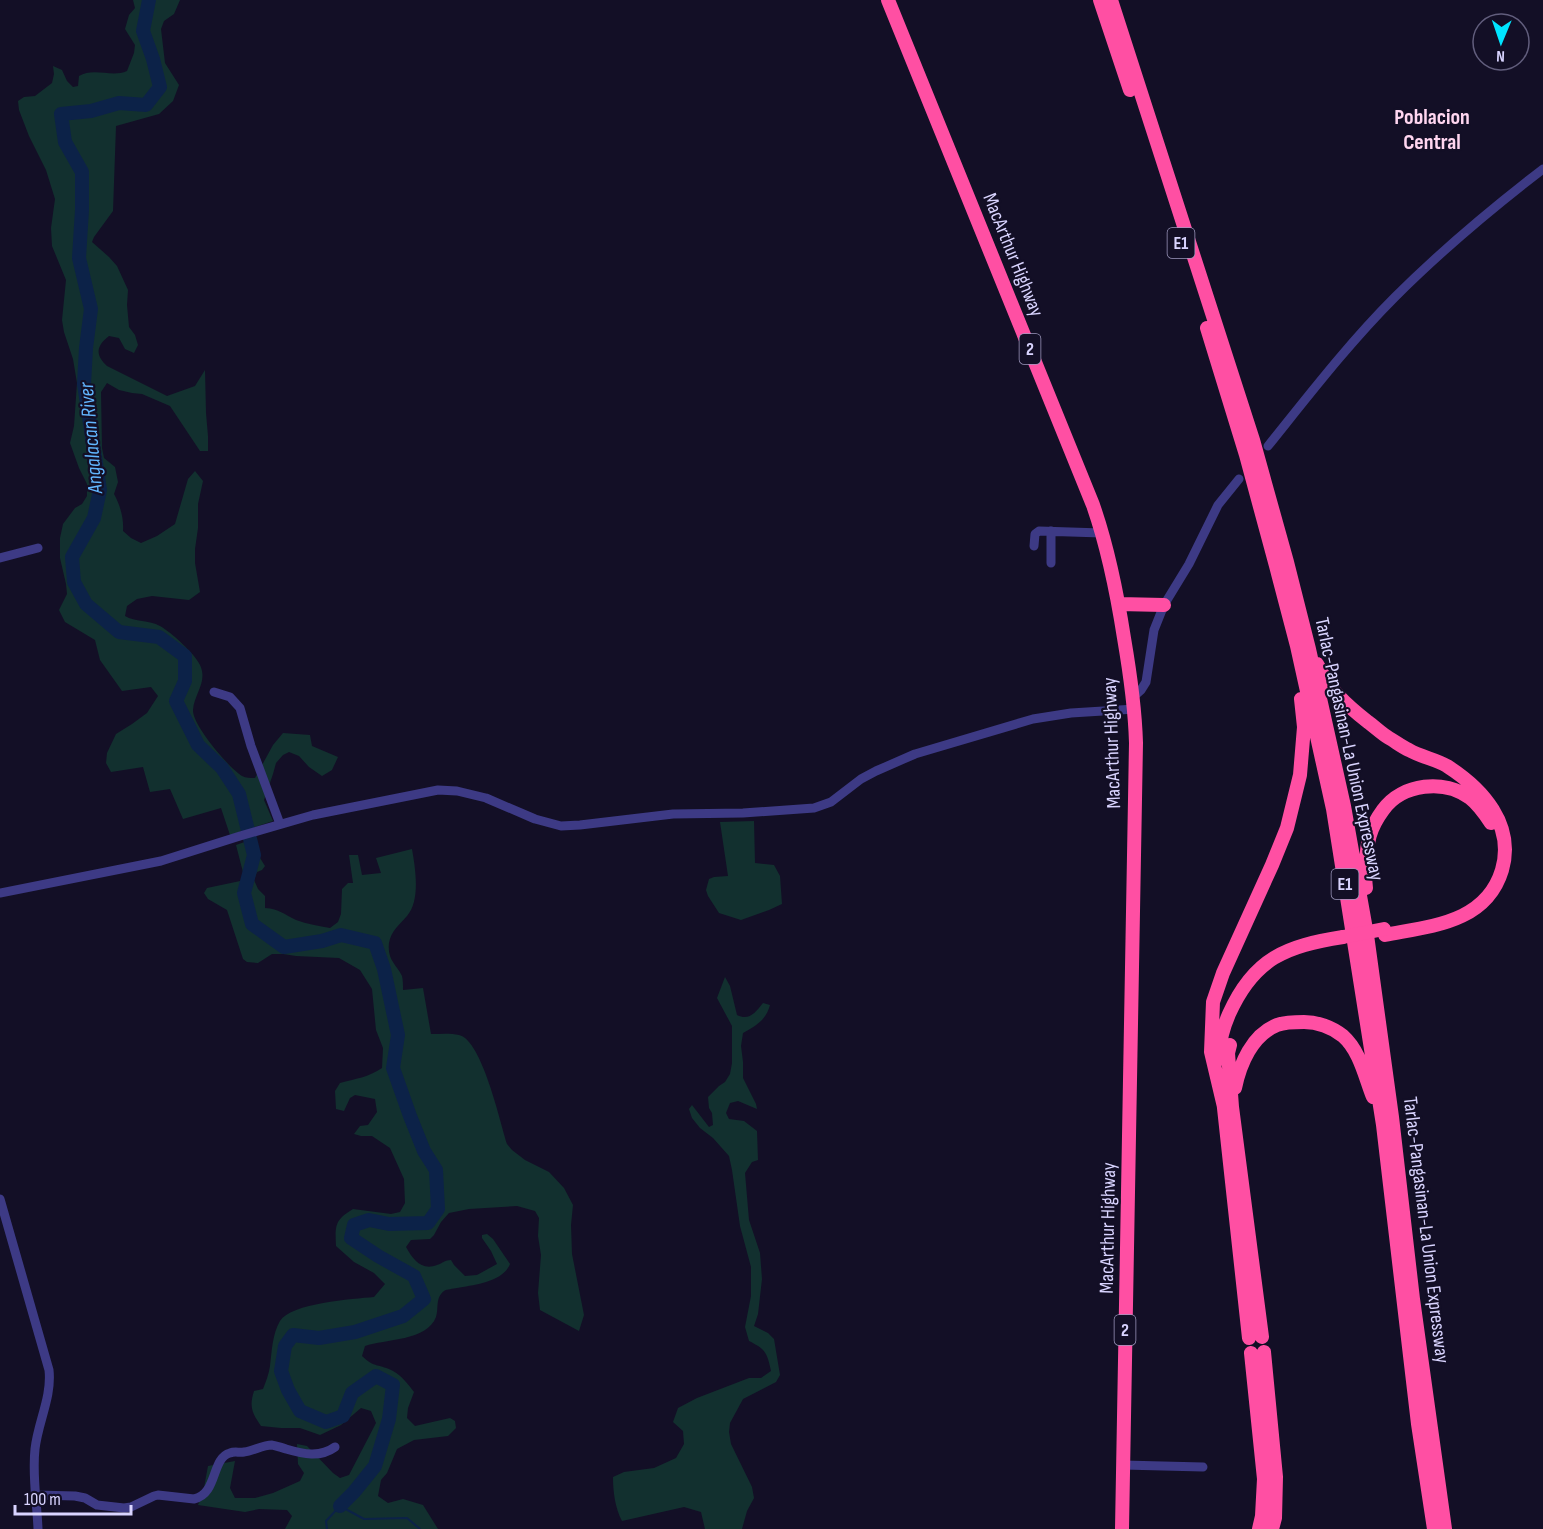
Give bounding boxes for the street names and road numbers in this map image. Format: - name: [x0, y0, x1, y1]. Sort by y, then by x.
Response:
- street label: MacArthur Highway: [977, 190, 1049, 321]
- road number: E1: [1168, 228, 1194, 258]
- road number: 2: [1020, 334, 1040, 364]
- street label: Tarlac-Pangasinan-La Union Expressway: [1309, 615, 1389, 883]
- street label: MacArthur Highway: [1098, 677, 1126, 809]
- road number: E1: [1332, 869, 1358, 899]
- street label: Tarlac-Pangasinan-La Union Expressway: [1398, 1095, 1454, 1365]
- street label: MacArthur Highway: [1095, 1162, 1121, 1294]
- road number: 2: [1114, 1315, 1136, 1345]

